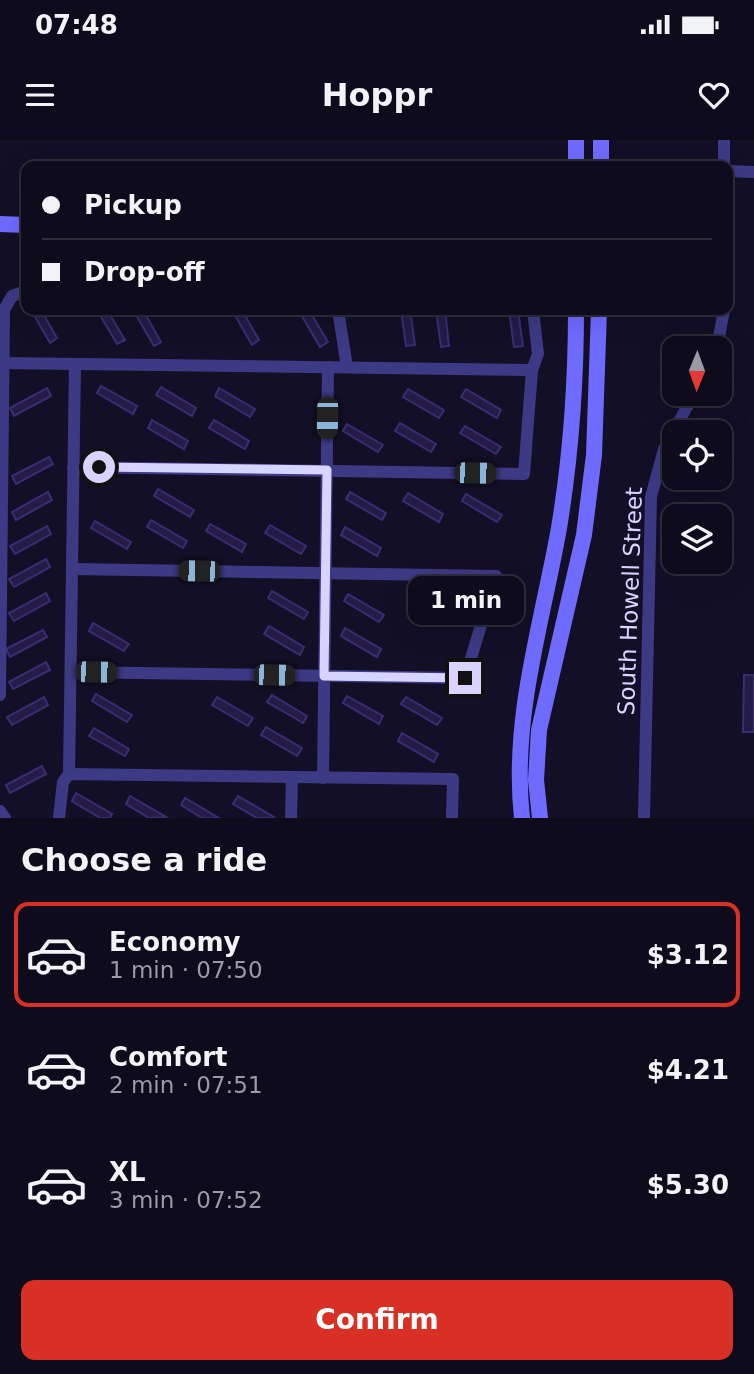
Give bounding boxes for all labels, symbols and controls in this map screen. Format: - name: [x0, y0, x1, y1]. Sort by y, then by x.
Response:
- text: 07:48: [35, 10, 118, 40]
- icon: menu: [21, 76, 59, 114]
- text: Hoppr: [322, 76, 432, 114]
- icon: heart: [695, 76, 733, 114]
- text: Pickup: [84, 190, 182, 220]
- text: Drop-off: [84, 257, 205, 287]
- north arrow: [662, 336, 732, 406]
- map controls: [662, 336, 732, 574]
- car: [317, 397, 338, 439]
- button: locate: [662, 420, 732, 490]
- route start: [83, 451, 115, 483]
- car: [454, 462, 497, 484]
- street label: South Howell Street: [613, 486, 647, 716]
- button: layers: [662, 504, 732, 574]
- car: [178, 560, 221, 582]
- callout: 1 min: [407, 576, 523, 626]
- text: 1 min: [430, 587, 502, 613]
- car: [75, 661, 118, 683]
- route end: [449, 662, 481, 694]
- car: [253, 664, 296, 686]
- text: Choose a ride: [21, 841, 267, 879]
- icon: car: [25, 923, 88, 986]
- text: Economy: [109, 927, 240, 957]
- text: $3.12: [647, 940, 729, 970]
- text: 1 min · 07:50: [109, 957, 263, 983]
- icon: car: [25, 1038, 88, 1101]
- text: Comfort: [109, 1042, 227, 1072]
- text: $4.21: [647, 1055, 729, 1085]
- text: 2 min · 07:51: [109, 1072, 263, 1098]
- icon: car: [25, 1153, 88, 1216]
- text: XL: [109, 1157, 146, 1187]
- text: $5.30: [647, 1170, 729, 1200]
- text: 3 min · 07:52: [109, 1187, 263, 1213]
- button: Confirm: [21, 1280, 733, 1360]

